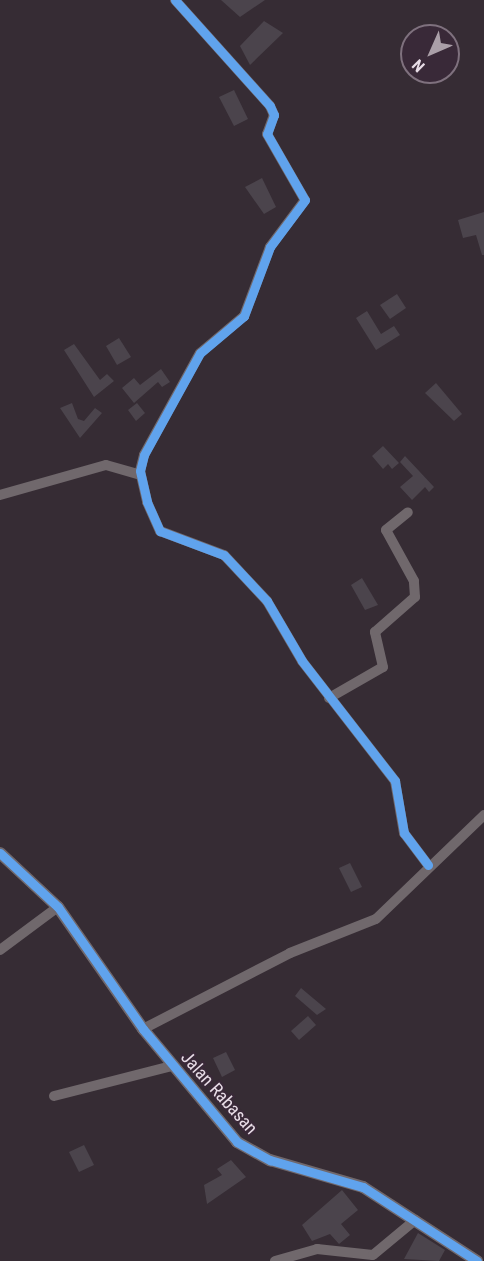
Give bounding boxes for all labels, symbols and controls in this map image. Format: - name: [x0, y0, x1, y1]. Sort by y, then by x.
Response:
- north arrow: [400, 24, 460, 84]
- text: N: [408, 55, 429, 76]
- street label: Jalan Rabasan: [176, 1047, 262, 1139]

